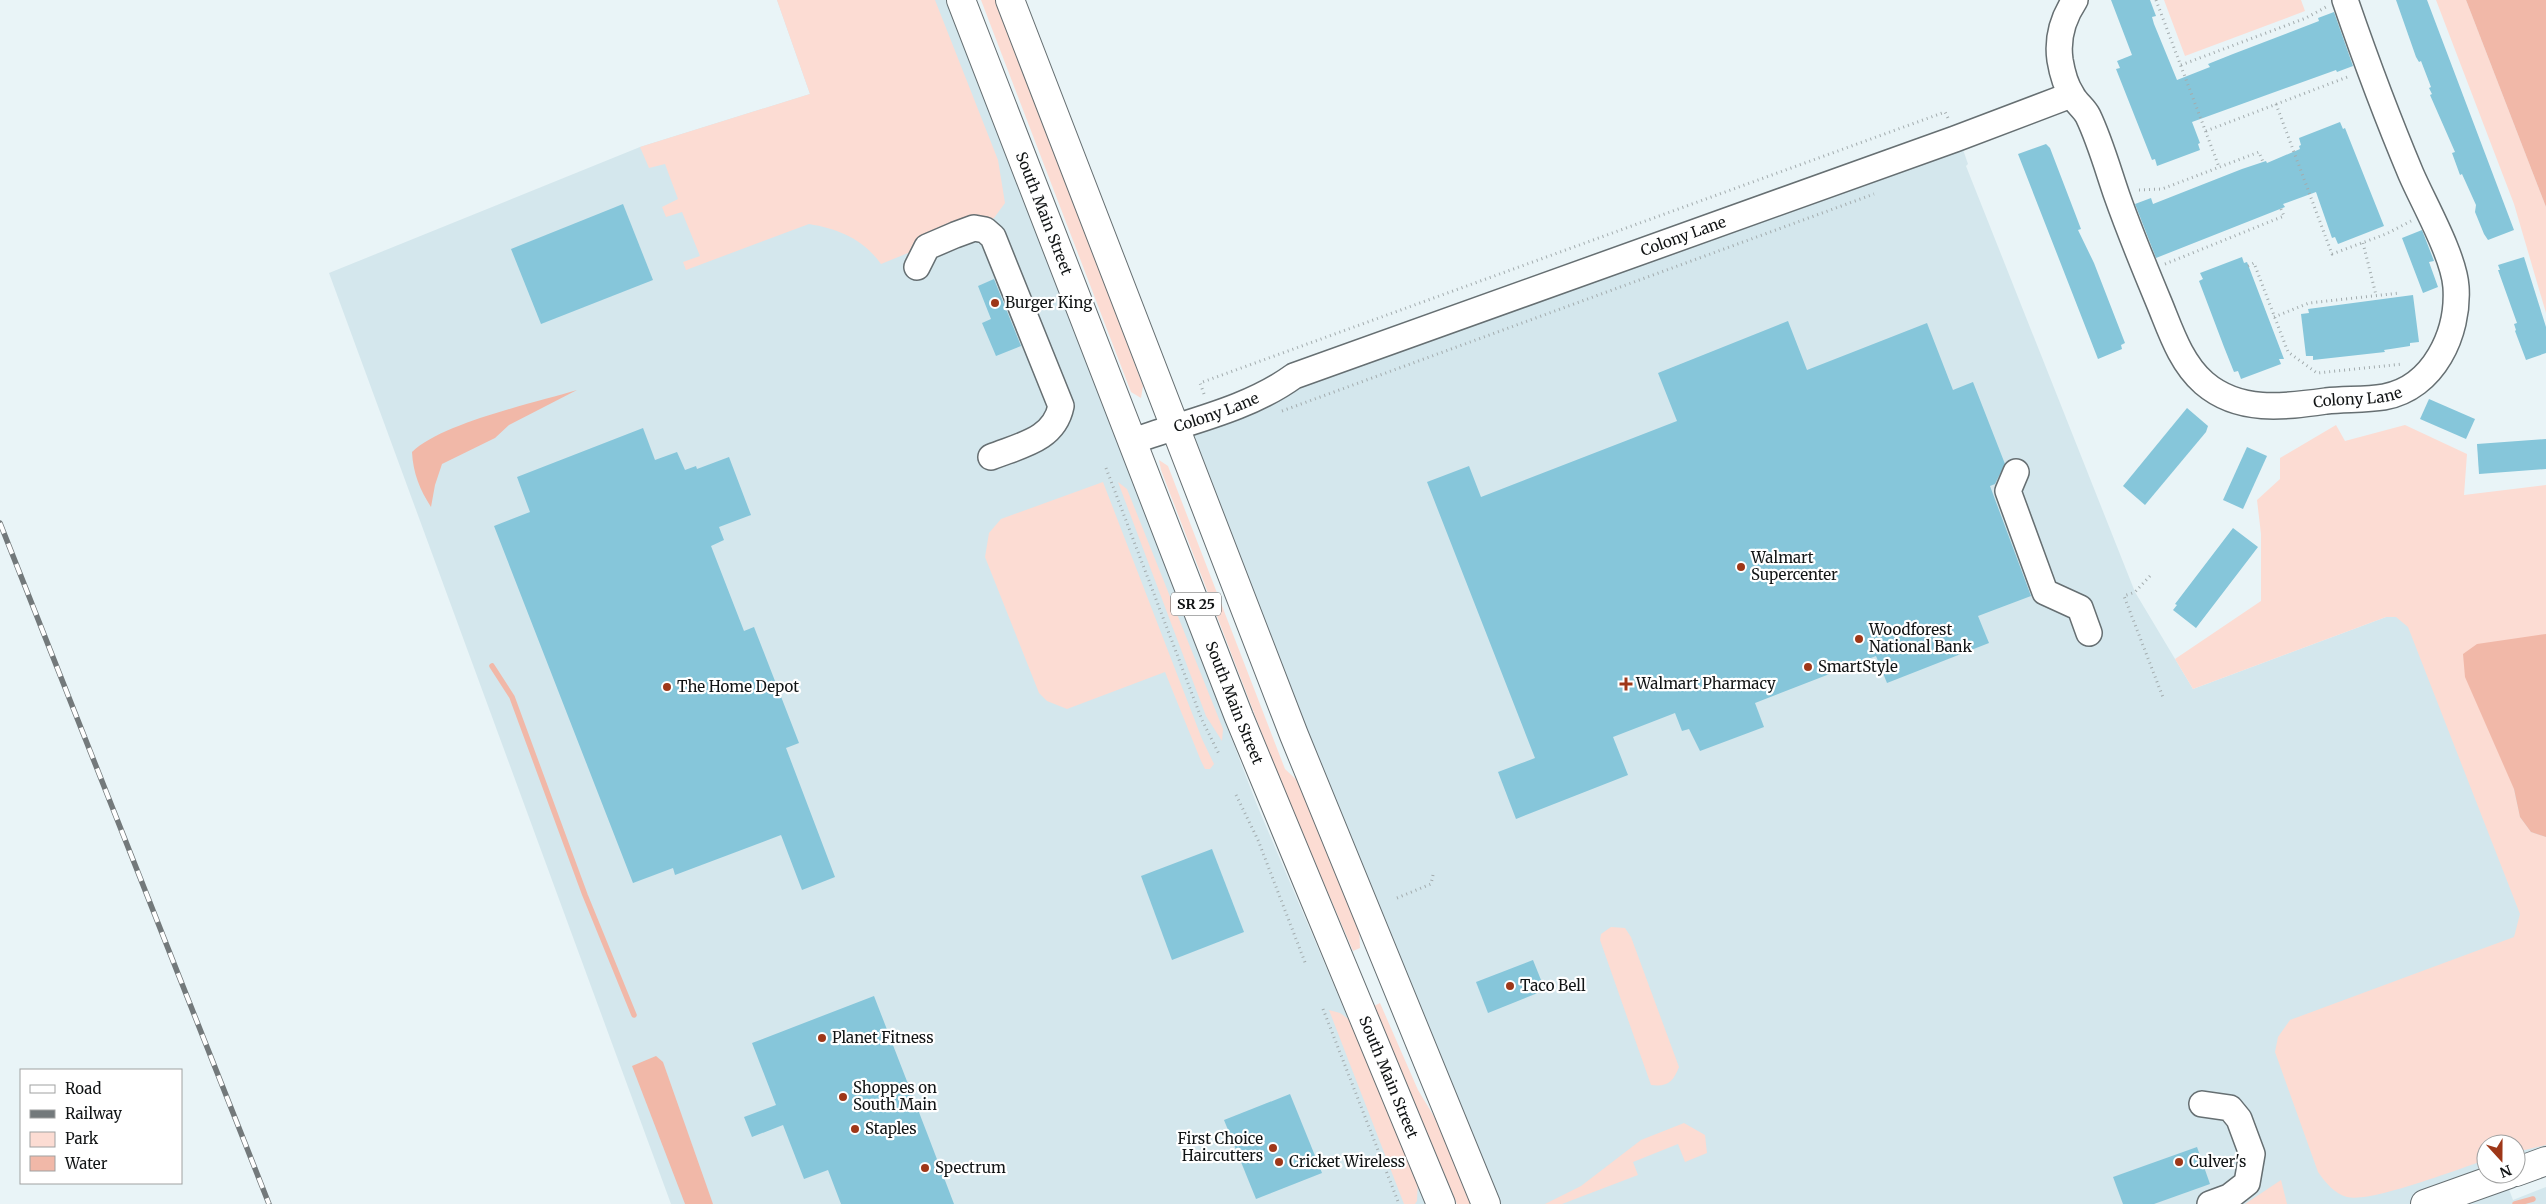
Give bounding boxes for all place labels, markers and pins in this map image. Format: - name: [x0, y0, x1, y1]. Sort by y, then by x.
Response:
- place label: Burger King: [1005, 293, 1092, 312]
- marker: Burger King: [989, 297, 1001, 309]
- place label: Walmart Supercenter: [1750, 548, 1838, 584]
- marker: Walmart Supercenter: [1735, 561, 1747, 573]
- place label: Woodforest National Bank: [1868, 620, 1973, 656]
- marker: Woodforest National Bank: [1853, 633, 1865, 645]
- place label: SmartStyle: [1818, 657, 1898, 676]
- marker: SmartStyle: [1802, 661, 1814, 673]
- place label: Walmart Pharmacy: [1635, 674, 1776, 693]
- place label: The Home Depot: [677, 677, 799, 696]
- marker: Walmart Pharmacy: [1620, 678, 1632, 690]
- marker: The Home Depot: [661, 681, 673, 693]
- place label: Taco Bell: [1520, 976, 1586, 995]
- marker: Taco Bell: [1504, 980, 1516, 992]
- place label: Planet Fitness: [832, 1028, 934, 1047]
- marker: Planet Fitness: [816, 1032, 828, 1044]
- place label: Shoppes on South Main: [853, 1078, 937, 1114]
- marker: Shoppes on South Main: [837, 1091, 849, 1103]
- place label: Staples: [865, 1119, 917, 1138]
- marker: Staples: [849, 1123, 861, 1135]
- place label: First Choice Haircutters: [1177, 1129, 1263, 1165]
- marker: First Choice Haircutters: [1267, 1142, 1279, 1154]
- place label: Cricket Wireless: [1289, 1152, 1405, 1171]
- place label: Culver's: [2189, 1152, 2246, 1171]
- marker: Cricket Wireless: [1273, 1156, 1285, 1168]
- marker: Culver's: [2173, 1156, 2185, 1168]
- place label: Spectrum: [935, 1158, 1006, 1177]
- marker: Spectrum: [919, 1162, 931, 1174]

